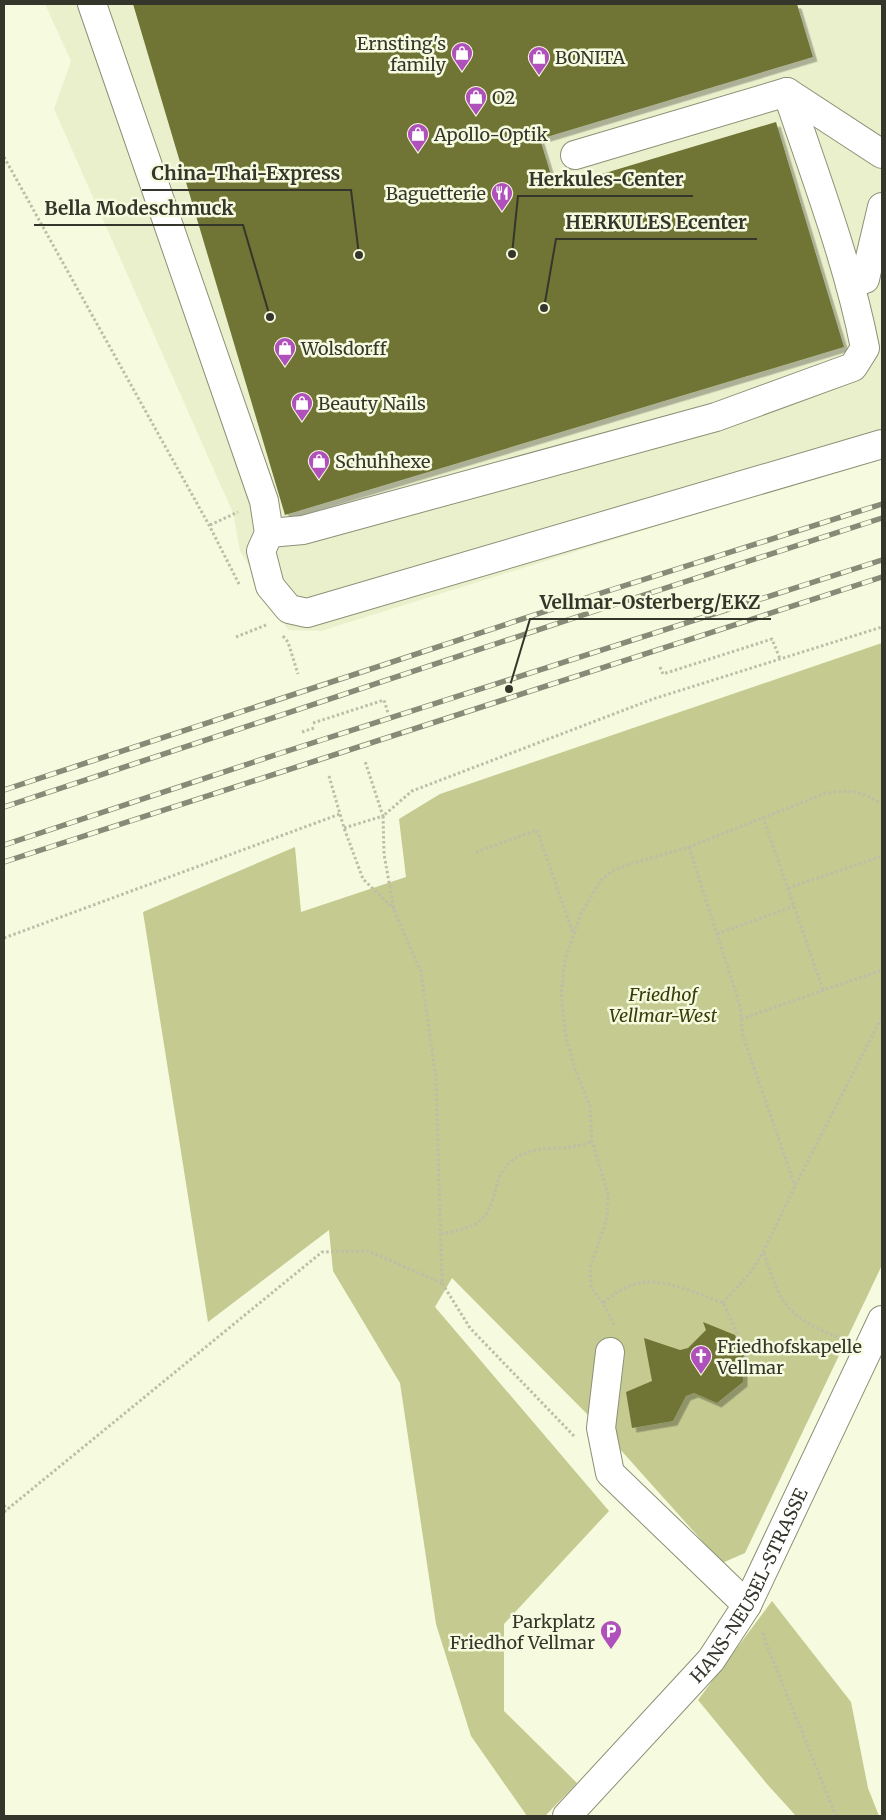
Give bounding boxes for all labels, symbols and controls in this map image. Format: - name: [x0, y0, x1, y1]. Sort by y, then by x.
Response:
- place label: Ernsting's family: [357, 32, 447, 76]
- shop icon: Ernsting's family: [450, 41, 474, 72]
- shop icon: BONITA: [527, 45, 551, 76]
- place label: BONITA: [555, 46, 626, 69]
- shop icon: O2: [464, 85, 488, 116]
- place label: O2: [492, 86, 515, 109]
- shop icon: Apollo-Optik: [406, 122, 430, 153]
- place label: Apollo-Optik: [433, 123, 549, 146]
- callout: China-Thai-Express: [142, 156, 351, 190]
- text: China-Thai-Express: [152, 161, 341, 185]
- callout: Herkules-Center: [518, 162, 693, 196]
- text: Herkules-Center: [528, 167, 684, 191]
- restaurant icon: Baguetterie: [490, 181, 514, 212]
- place label: Baguetterie: [386, 182, 486, 205]
- callout: Bella Modeschmuck: [34, 191, 243, 225]
- text: Bella Modeschmuck: [44, 196, 234, 220]
- callout: HERKULES Ecenter: [556, 205, 757, 239]
- text: HERKULES Ecenter: [565, 210, 747, 234]
- shop icon: Wolsdorff: [273, 336, 297, 367]
- place label: Wolsdorff: [300, 337, 387, 360]
- shop icon: Beauty Nails: [290, 391, 314, 422]
- place label: Beauty Nails: [318, 392, 426, 415]
- shop icon: Schuhhexe: [307, 449, 331, 480]
- place label: Schuhhexe: [335, 450, 430, 473]
- callout: Vellmar-Osterberg/EKZ: [530, 585, 771, 619]
- text: Vellmar-Osterberg/EKZ: [539, 590, 760, 614]
- park label: Friedhof Vellmar-West: [609, 983, 718, 1027]
- place label: Friedhofskapelle Vellmar: [716, 1335, 862, 1379]
- church icon: Friedhofskapelle Vellmar: [689, 1344, 713, 1375]
- street label: HANS-NEUSEL-STRASSE: [685, 1484, 812, 1687]
- place label: Parkplatz Friedhof Vellmar: [450, 1610, 595, 1654]
- parking icon: Parkplatz Friedhof Vellmar: [599, 1619, 623, 1650]

